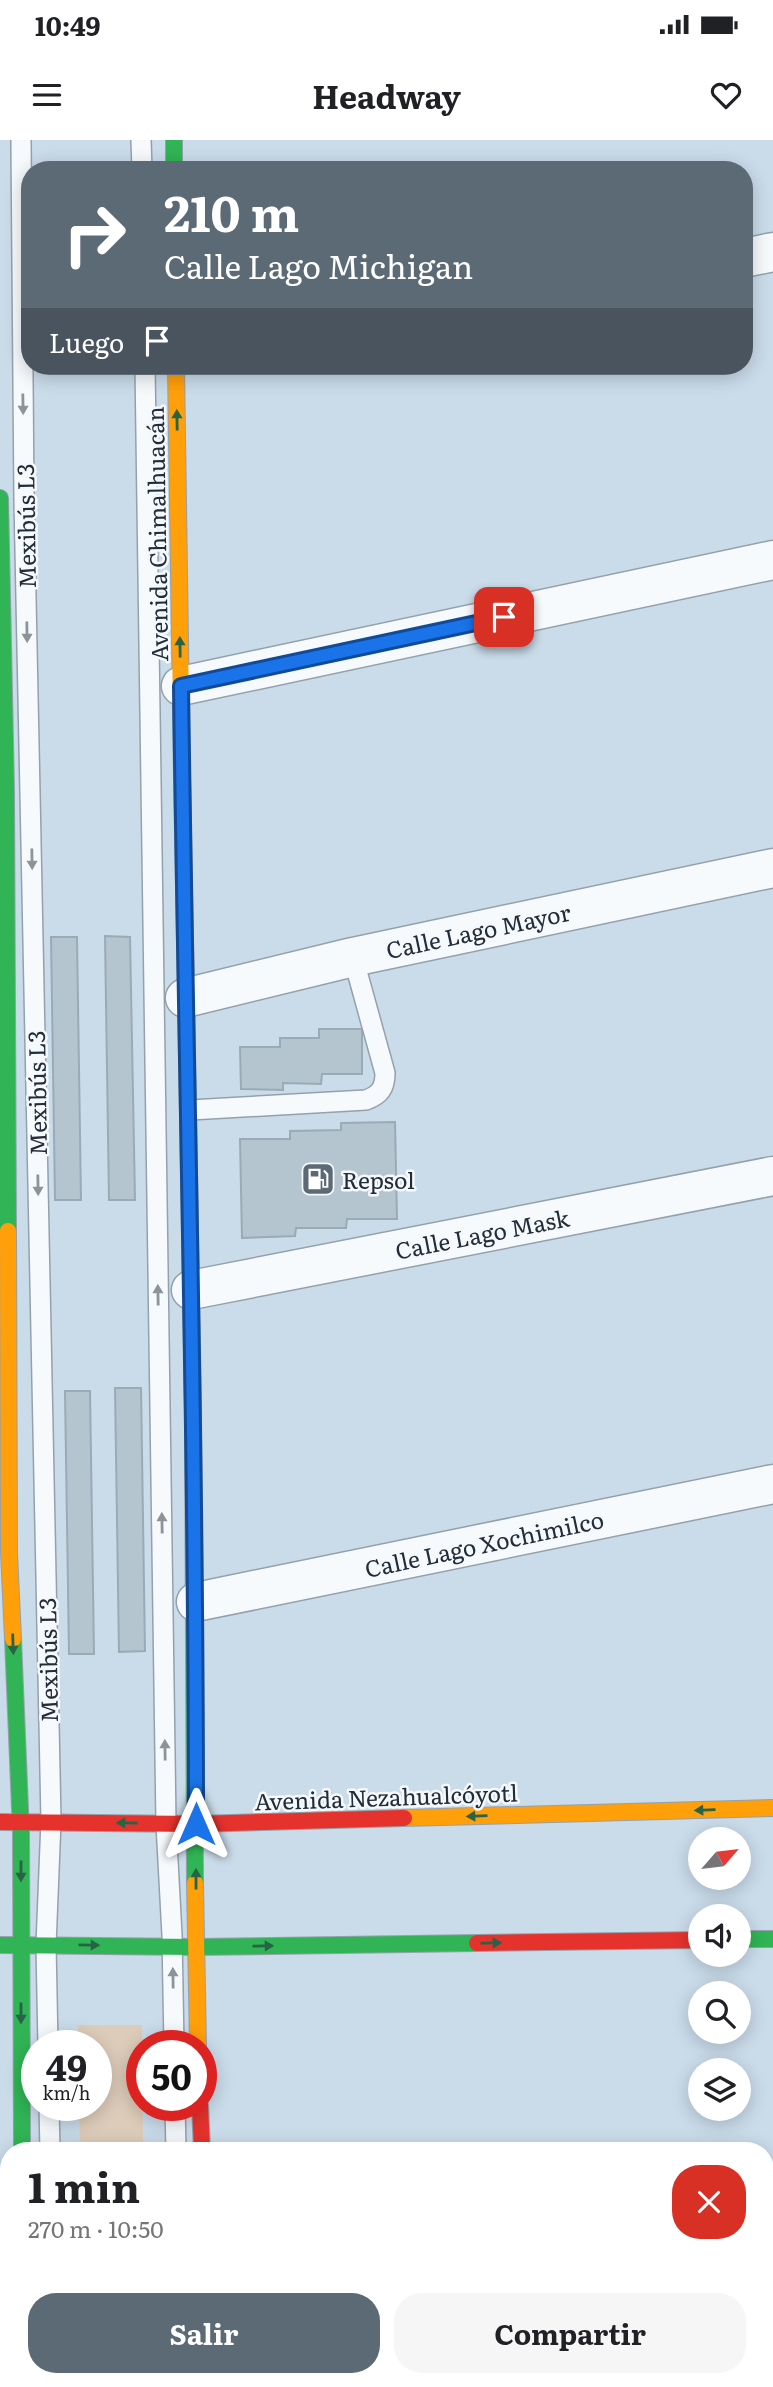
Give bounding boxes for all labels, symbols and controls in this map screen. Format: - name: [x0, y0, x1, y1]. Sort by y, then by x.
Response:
- text: 10:49: [35, 5, 101, 44]
- text: Headway: [312, 71, 461, 119]
- icon: menu: [28, 76, 66, 114]
- icon: heart: [707, 76, 745, 114]
- text: 210 m: [164, 174, 299, 247]
- icon: right: [49, 189, 140, 280]
- text: Calle Lago Michigan: [164, 241, 473, 289]
- text: Luego: [49, 322, 124, 361]
- icon: arrive: [138, 322, 176, 360]
- one-way arrow: [17, 393, 29, 415]
- street label: Avenida Chimalhuacán: [137, 406, 175, 662]
- one-way arrow: [171, 409, 183, 431]
- street label: Mexibús L3: [7, 463, 43, 589]
- pin: [474, 587, 534, 647]
- icon: arrive: [485, 598, 523, 636]
- one-way arrow: [21, 621, 33, 643]
- one-way arrow: [174, 636, 186, 658]
- one-way arrow: [26, 848, 37, 870]
- street label: Calle Lago Mayor: [383, 894, 574, 966]
- street label: Mexibús L3: [18, 1030, 54, 1156]
- fuel station icon: Repsol: [299, 1160, 337, 1198]
- place label: Repsol: [342, 1162, 415, 1196]
- one-way arrow: [32, 1174, 44, 1196]
- street label: Calle Lago Mask: [392, 1199, 573, 1267]
- one-way arrow: [153, 1284, 164, 1306]
- street label: Calle Lago Xochimilco: [361, 1501, 607, 1585]
- one-way arrow: [156, 1511, 168, 1533]
- street label: Mexibús L3: [29, 1597, 65, 1723]
- one-way arrow: [8, 1633, 19, 1655]
- one-way arrow: [159, 1739, 171, 1761]
- street label: Avenida Nezahualcóyotl: [254, 1774, 519, 1818]
- position arrow: [159, 1787, 233, 1861]
- one-way arrow: [694, 1805, 716, 1816]
- one-way arrow: [466, 1811, 488, 1822]
- one-way arrow: [116, 1817, 138, 1829]
- north arrow: [688, 1827, 751, 1890]
- map controls: [688, 1827, 751, 2121]
- one-way arrow: [15, 1861, 27, 1883]
- one-way arrow: [190, 1868, 202, 1890]
- button: sound: [688, 1904, 751, 1967]
- one-way arrow: [480, 1937, 502, 1949]
- one-way arrow: [78, 1939, 100, 1951]
- one-way arrow: [252, 1940, 274, 1952]
- one-way arrow: [167, 1966, 179, 1988]
- button: search: [688, 1981, 751, 2044]
- one-way arrow: [15, 2002, 27, 2024]
- speed limit sign: 50: [126, 2030, 217, 2121]
- text: 49: [46, 2040, 87, 2092]
- button: layers: [688, 2058, 751, 2121]
- text: km/h: [43, 2079, 90, 2106]
- text: 1 min: [28, 2154, 140, 2216]
- button: close: [672, 2165, 746, 2239]
- text: 270 m · 10:50: [28, 2211, 163, 2245]
- button: Salir: [28, 2293, 380, 2373]
- button: Compartir: [394, 2293, 746, 2373]

